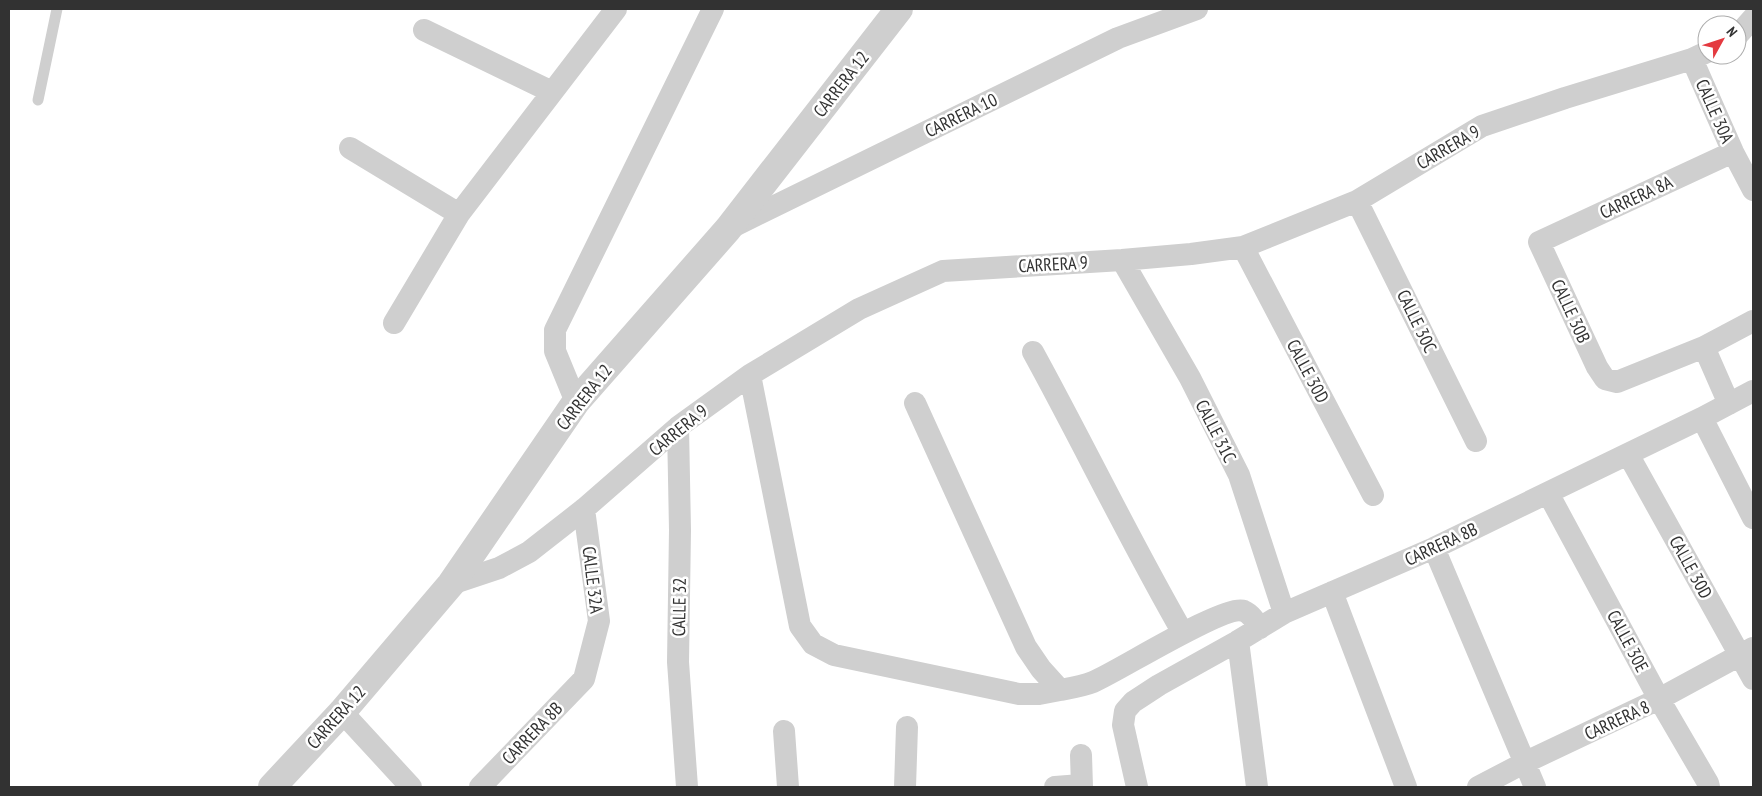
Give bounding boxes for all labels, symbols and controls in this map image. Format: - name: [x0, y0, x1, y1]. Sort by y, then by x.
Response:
- north arrow: [1697, 15, 1747, 65]
- text: N: [1723, 23, 1741, 40]
- street label: CARRERA 12: [808, 46, 874, 122]
- street label: CALLE 30A: [1691, 75, 1739, 147]
- street label: CARRERA 10: [921, 88, 1001, 142]
- street label: CARRERA 9: [1412, 120, 1484, 174]
- street label: CARRERA 8A: [1596, 170, 1677, 224]
- street label: CARRERA 9: [1018, 251, 1088, 277]
- street label: CALLE 30B: [1546, 276, 1596, 346]
- street label: CALLE 30C: [1392, 286, 1442, 356]
- street label: CALLE 30D: [1282, 335, 1334, 407]
- street label: CARRERA 12: [551, 359, 617, 435]
- street label: CALLE 31C: [1190, 396, 1242, 466]
- street label: CARRERA 9: [644, 399, 712, 461]
- street label: CARRERA 8B: [1401, 517, 1481, 571]
- street label: CALLE 30D: [1664, 531, 1718, 603]
- street label: CALLE 32A: [577, 545, 609, 615]
- street label: CALLE 32: [667, 577, 691, 637]
- street label: CALLE 30E: [1602, 606, 1654, 676]
- street label: CARRERA 12: [302, 681, 370, 753]
- street label: CARRERA 8: [1581, 695, 1653, 745]
- street label: CARRERA 8B: [497, 697, 567, 769]

